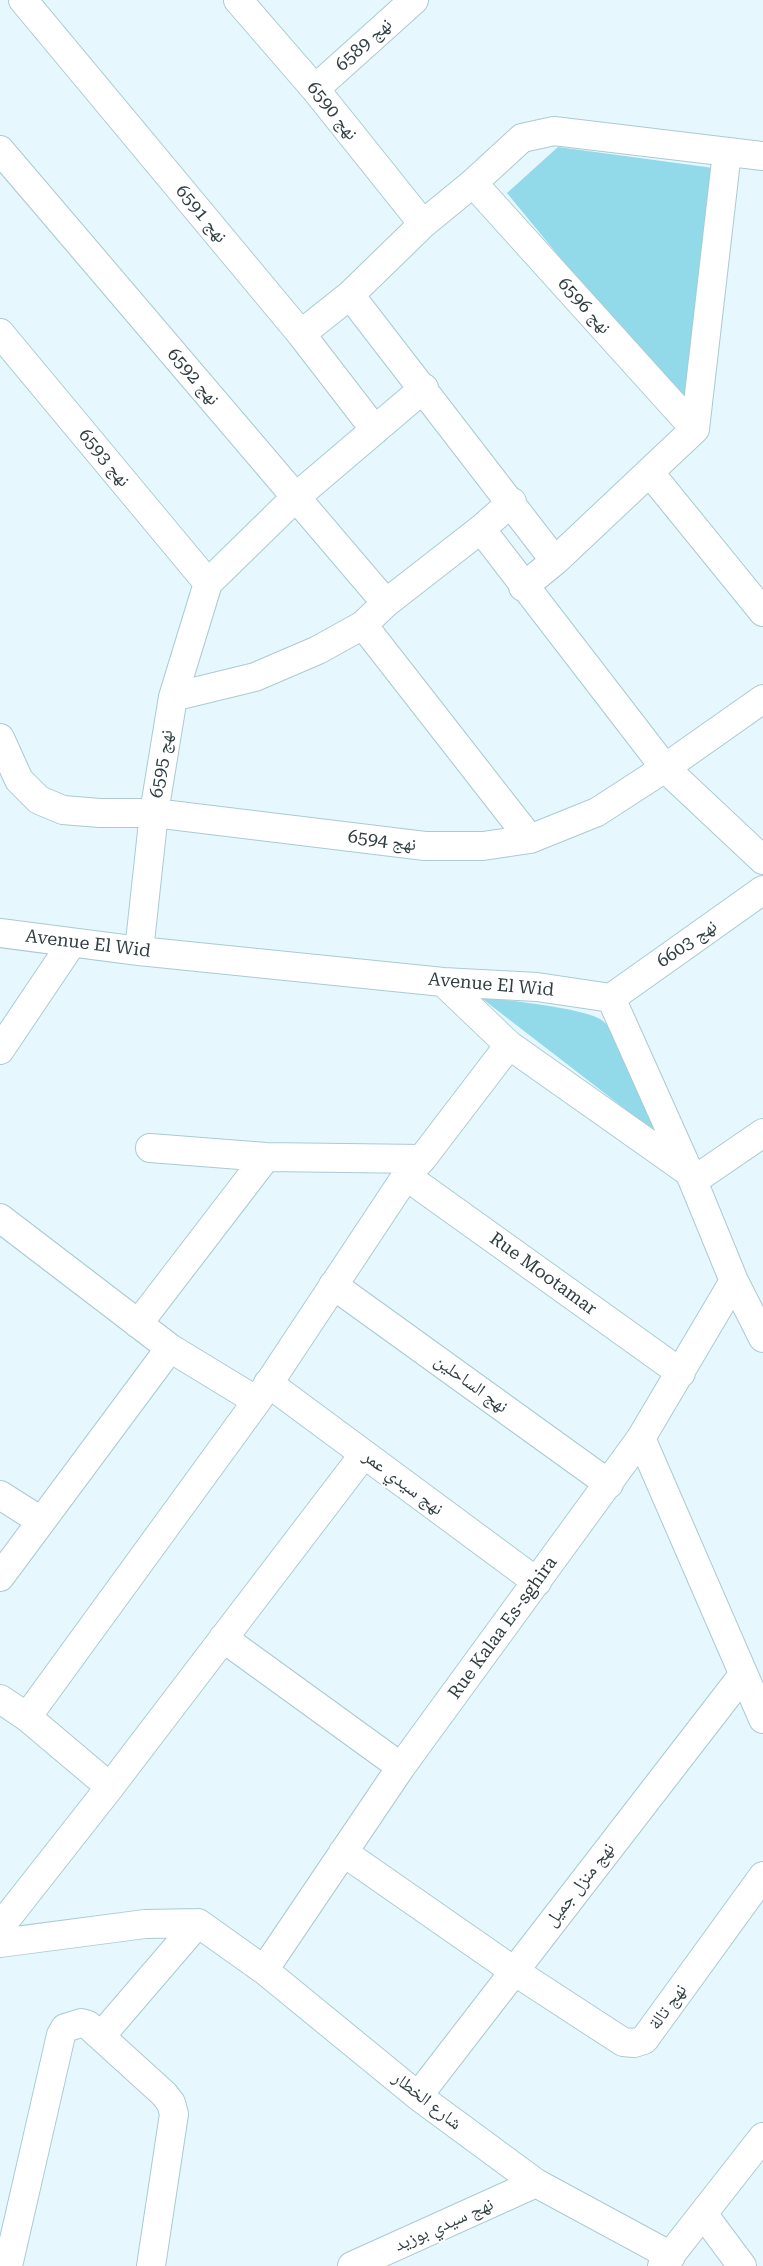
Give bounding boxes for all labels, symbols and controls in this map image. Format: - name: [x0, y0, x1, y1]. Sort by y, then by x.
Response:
- street label: نهج 6589: [331, 14, 397, 76]
- street label: نهج 6590: [302, 78, 362, 144]
- street label: نهج 6591: [171, 181, 231, 247]
- street label: نهج 6596: [553, 273, 615, 339]
- street label: نهج 6592: [162, 344, 224, 410]
- street label: نهج 6593: [74, 425, 134, 491]
- street label: نهج 6595: [146, 728, 178, 800]
- street label: نهج 6594: [347, 826, 417, 856]
- street label: نهج 6603: [653, 915, 721, 973]
- street label: Avenue El Wid: [24, 926, 152, 962]
- street label: Avenue El Wid: [427, 969, 555, 1001]
- street label: Rue Mootamar: [485, 1228, 601, 1320]
- street label: نهج الساحلين: [430, 1350, 512, 1418]
- street label: نهج سيدي عمر: [359, 1446, 447, 1520]
- street label: Rue Kalaa Es-sghira: [444, 1552, 562, 1704]
- street label: نهج منزل جميل: [541, 1839, 619, 1931]
- street label: نهج تالة: [644, 1980, 692, 2034]
- street label: شارع الخطار: [388, 2067, 466, 2135]
- street label: نهج سيدي بوزيد: [391, 2194, 497, 2256]

